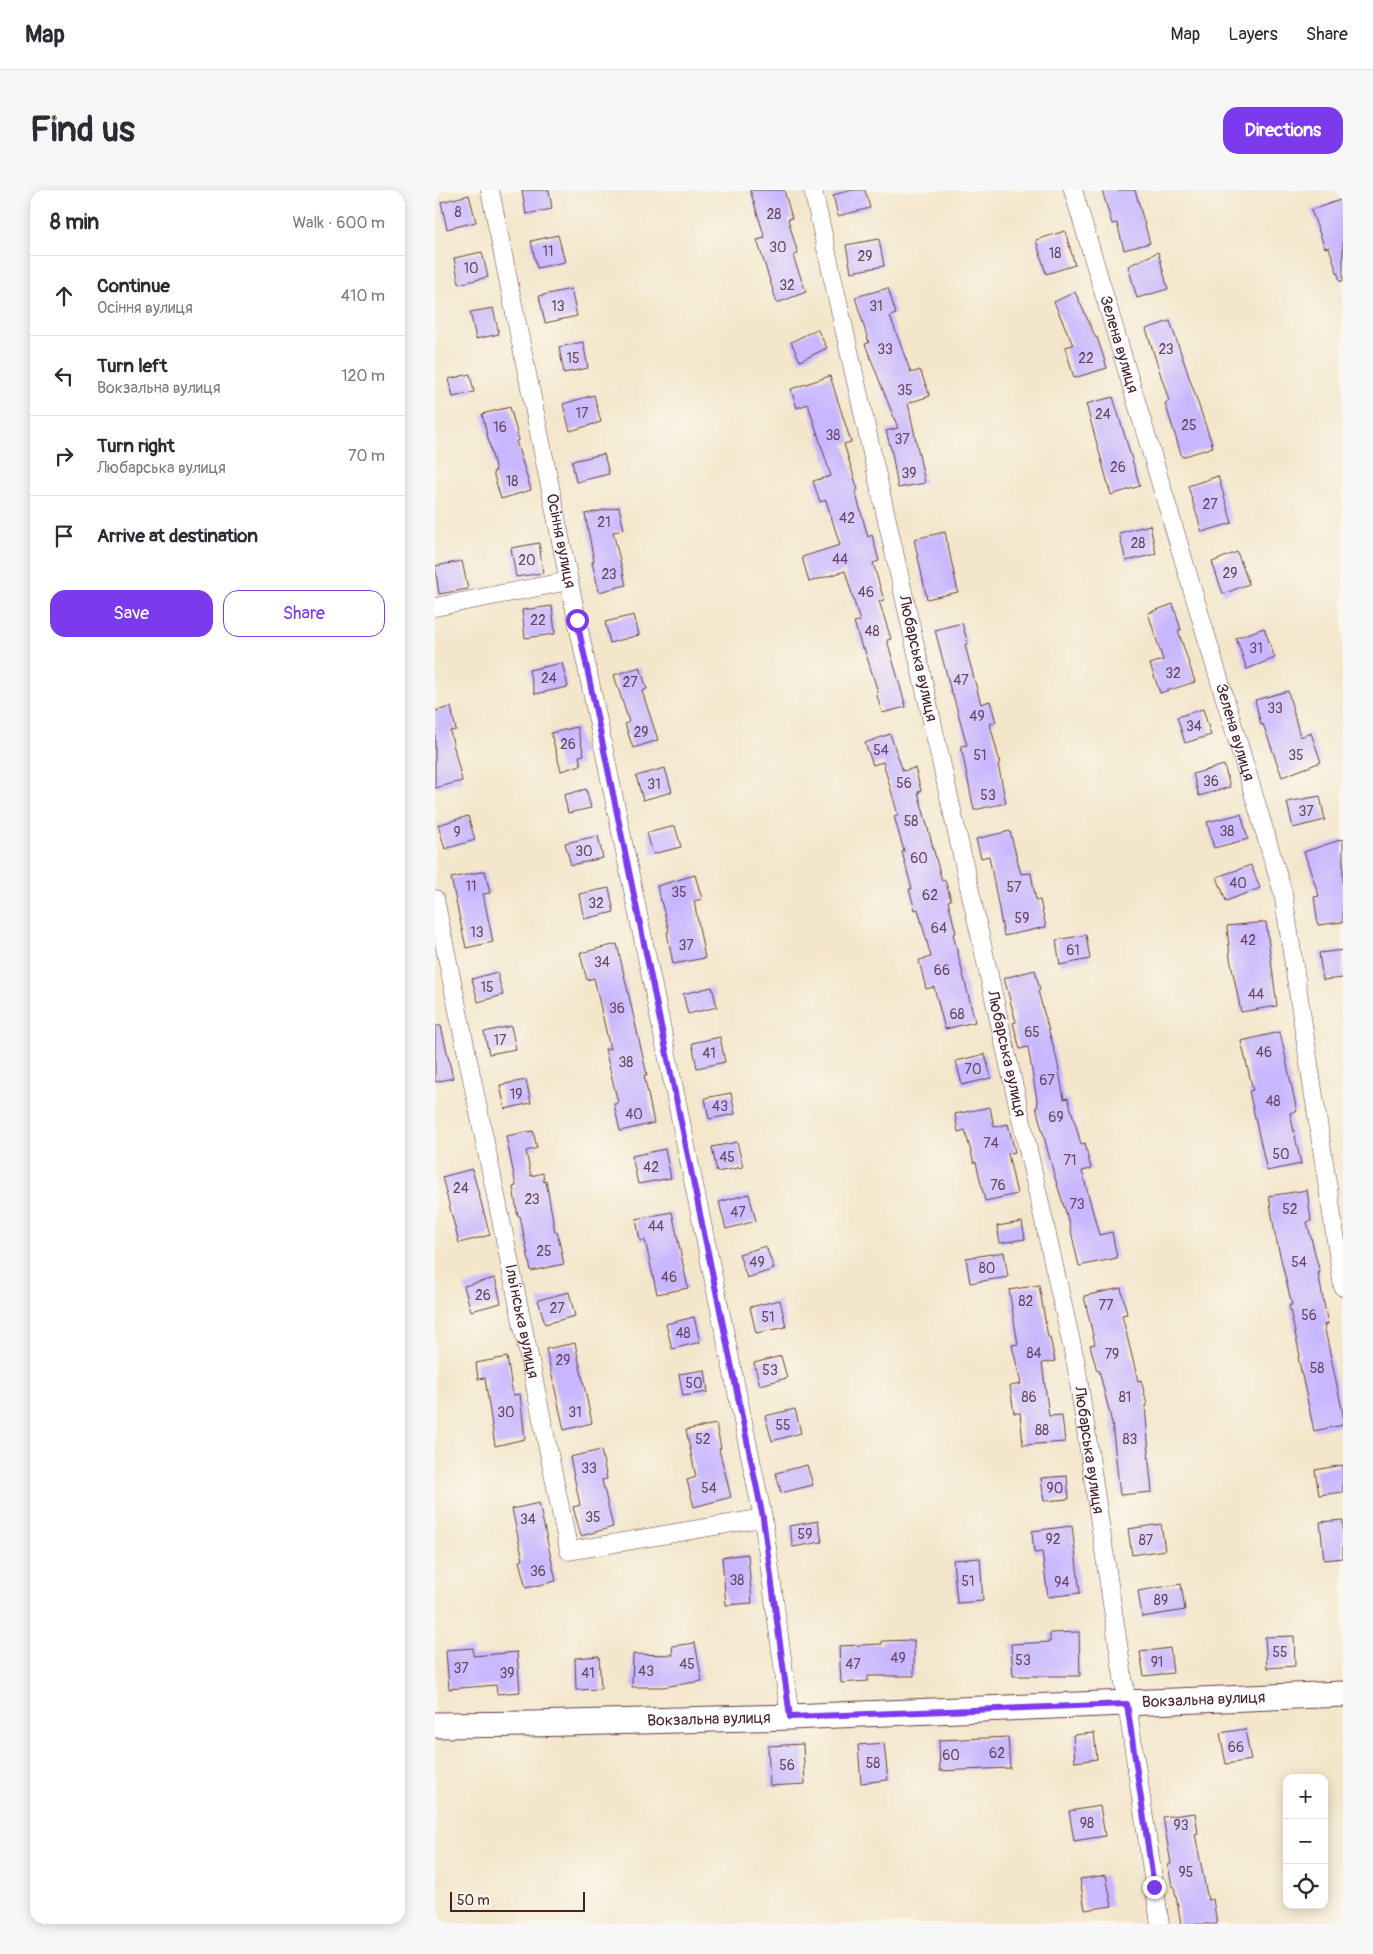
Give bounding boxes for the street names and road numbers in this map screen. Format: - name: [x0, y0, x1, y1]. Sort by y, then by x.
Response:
- street label: Зелена вулиця: [1095, 293, 1143, 395]
- street label: Осіння вулиця: [542, 492, 580, 590]
- street label: Любарська вулиця: [894, 592, 942, 723]
- street label: Зелена вулиця: [1211, 681, 1259, 783]
- street label: Любарська вулиця: [982, 988, 1030, 1119]
- street label: Ільїнська вулиця: [500, 1262, 543, 1380]
- street label: Любарська вулиця: [1069, 1384, 1108, 1515]
- street label: Вокзальна вулиця: [1141, 1687, 1266, 1712]
- street label: Вокзальна вулиця: [647, 1708, 771, 1731]

